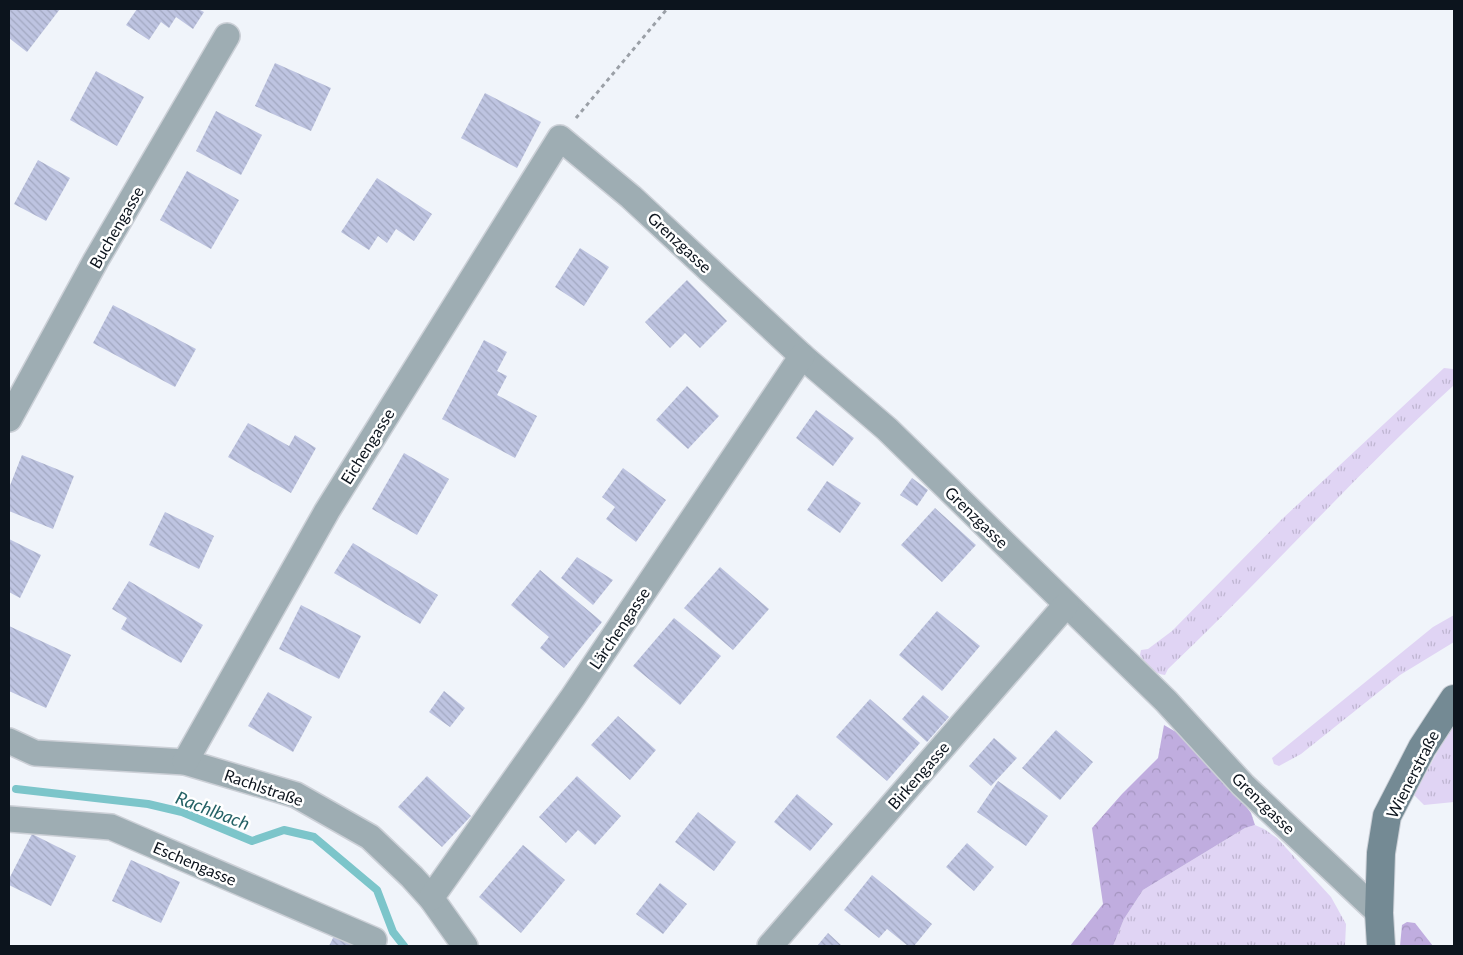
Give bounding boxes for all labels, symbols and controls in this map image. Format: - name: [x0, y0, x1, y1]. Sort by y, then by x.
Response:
- street label: Buchengasse: [85, 183, 147, 271]
- street label: Grenzgasse: [644, 208, 716, 276]
- street label: Eichengasse: [336, 405, 398, 487]
- street label: Grenzgasse: [942, 482, 1012, 552]
- street label: Lärchengasse: [585, 584, 653, 672]
- street label: Wienerstraße: [1382, 727, 1442, 821]
- street label: Birkengasse: [883, 737, 953, 813]
- street label: Rachlstraße: [222, 765, 306, 809]
- street label: Grenzgasse: [1229, 768, 1299, 838]
- water label: Rachlbach: [173, 786, 253, 834]
- street label: Eschengasse: [151, 837, 239, 889]

